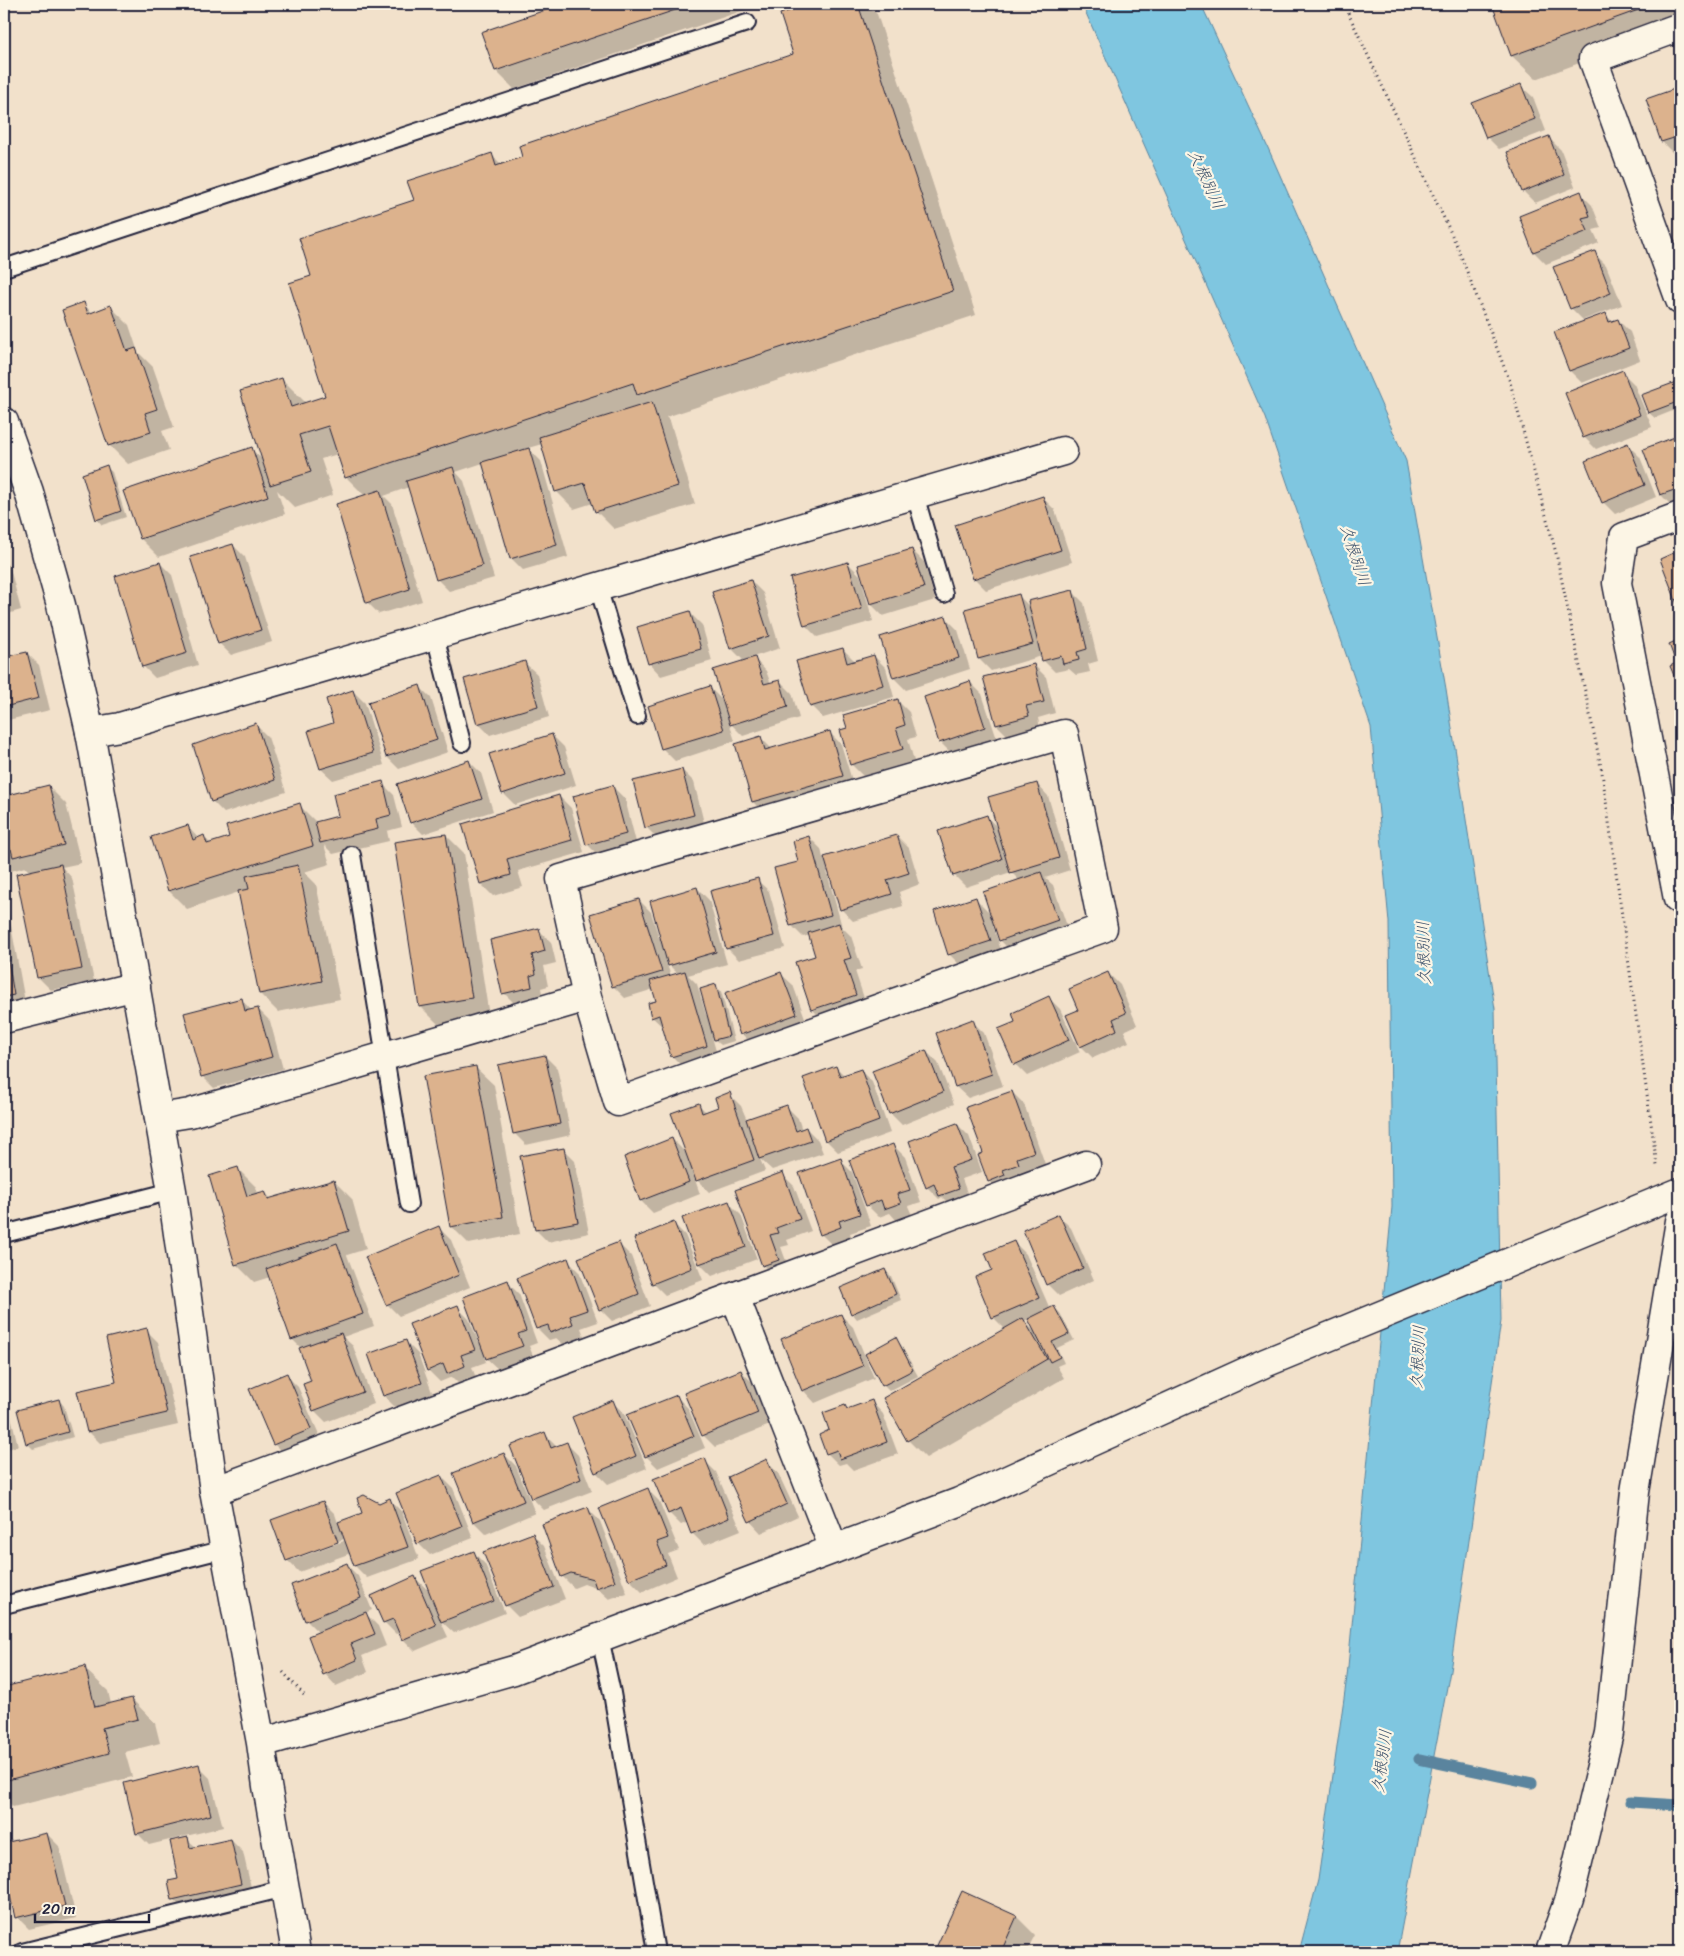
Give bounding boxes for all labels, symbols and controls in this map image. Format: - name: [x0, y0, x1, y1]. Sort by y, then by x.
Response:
- water label: 久根別川: [1180, 144, 1233, 214]
- water label: 久根別川: [1332, 520, 1379, 590]
- water label: 久根別川: [1408, 920, 1439, 985]
- water label: 久根別川: [1401, 1324, 1434, 1390]
- water label: 久根別川: [1363, 1728, 1400, 1795]
- scale bar: [35, 1891, 149, 1923]
- text: 20 m: [42, 1896, 76, 1922]

